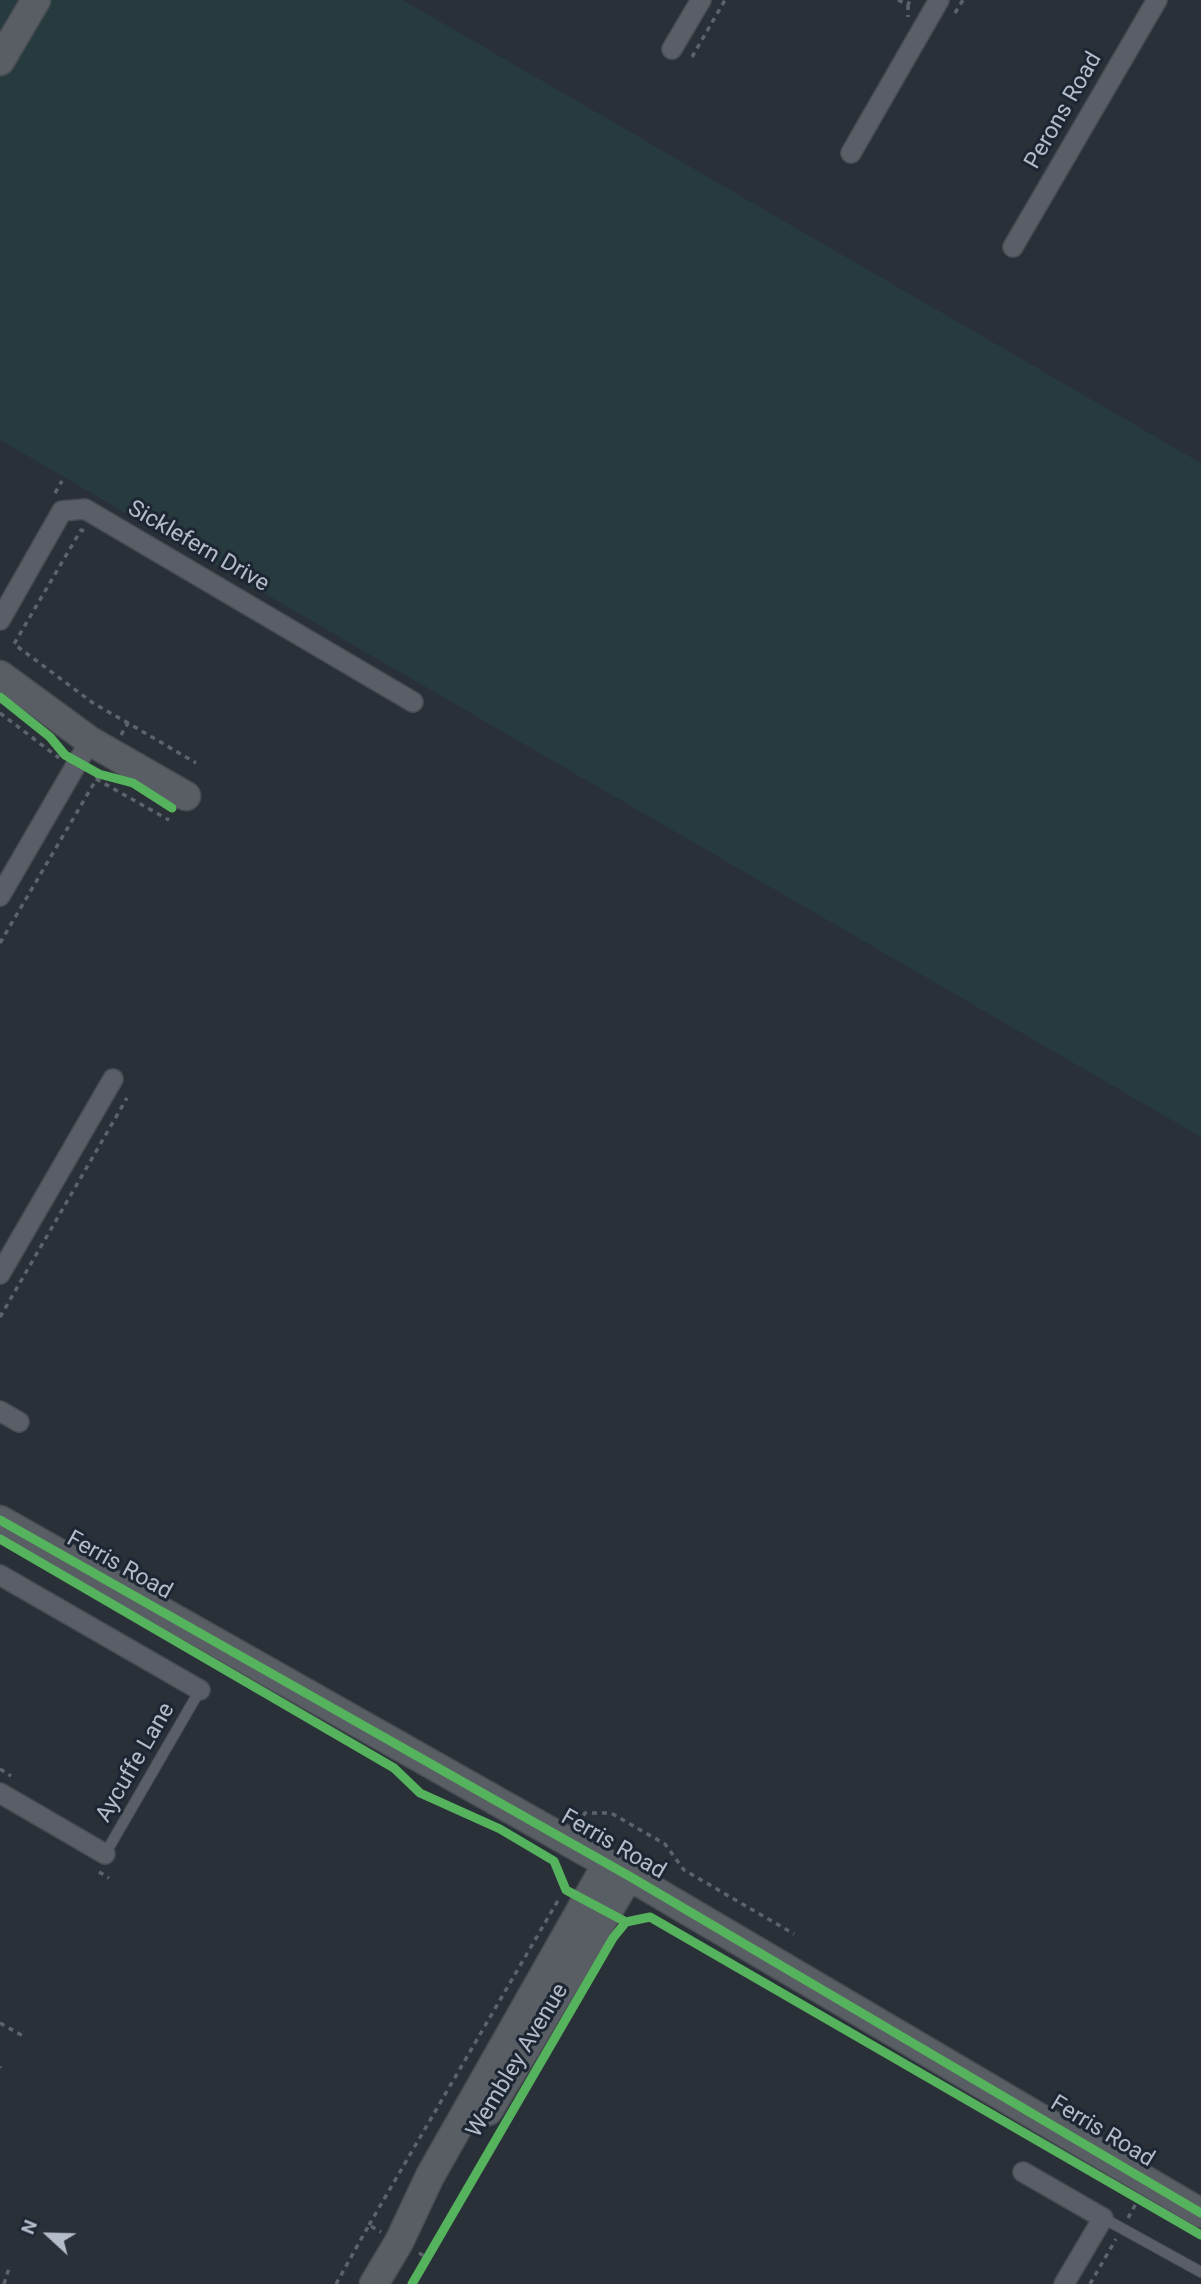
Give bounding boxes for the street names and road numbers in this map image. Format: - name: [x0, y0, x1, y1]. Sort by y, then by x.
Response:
- street label: Perons Road: [1019, 48, 1109, 174]
- street label: Sicklefern Drive: [122, 495, 274, 599]
- street label: Ferris Road: [61, 1526, 177, 1606]
- street label: Aycuffe Lane: [91, 1698, 181, 1828]
- street label: Ferris Road: [556, 1804, 670, 1886]
- street label: Wembley Avenue: [461, 1979, 575, 2143]
- street label: Ferris Road: [1045, 2090, 1159, 2174]

